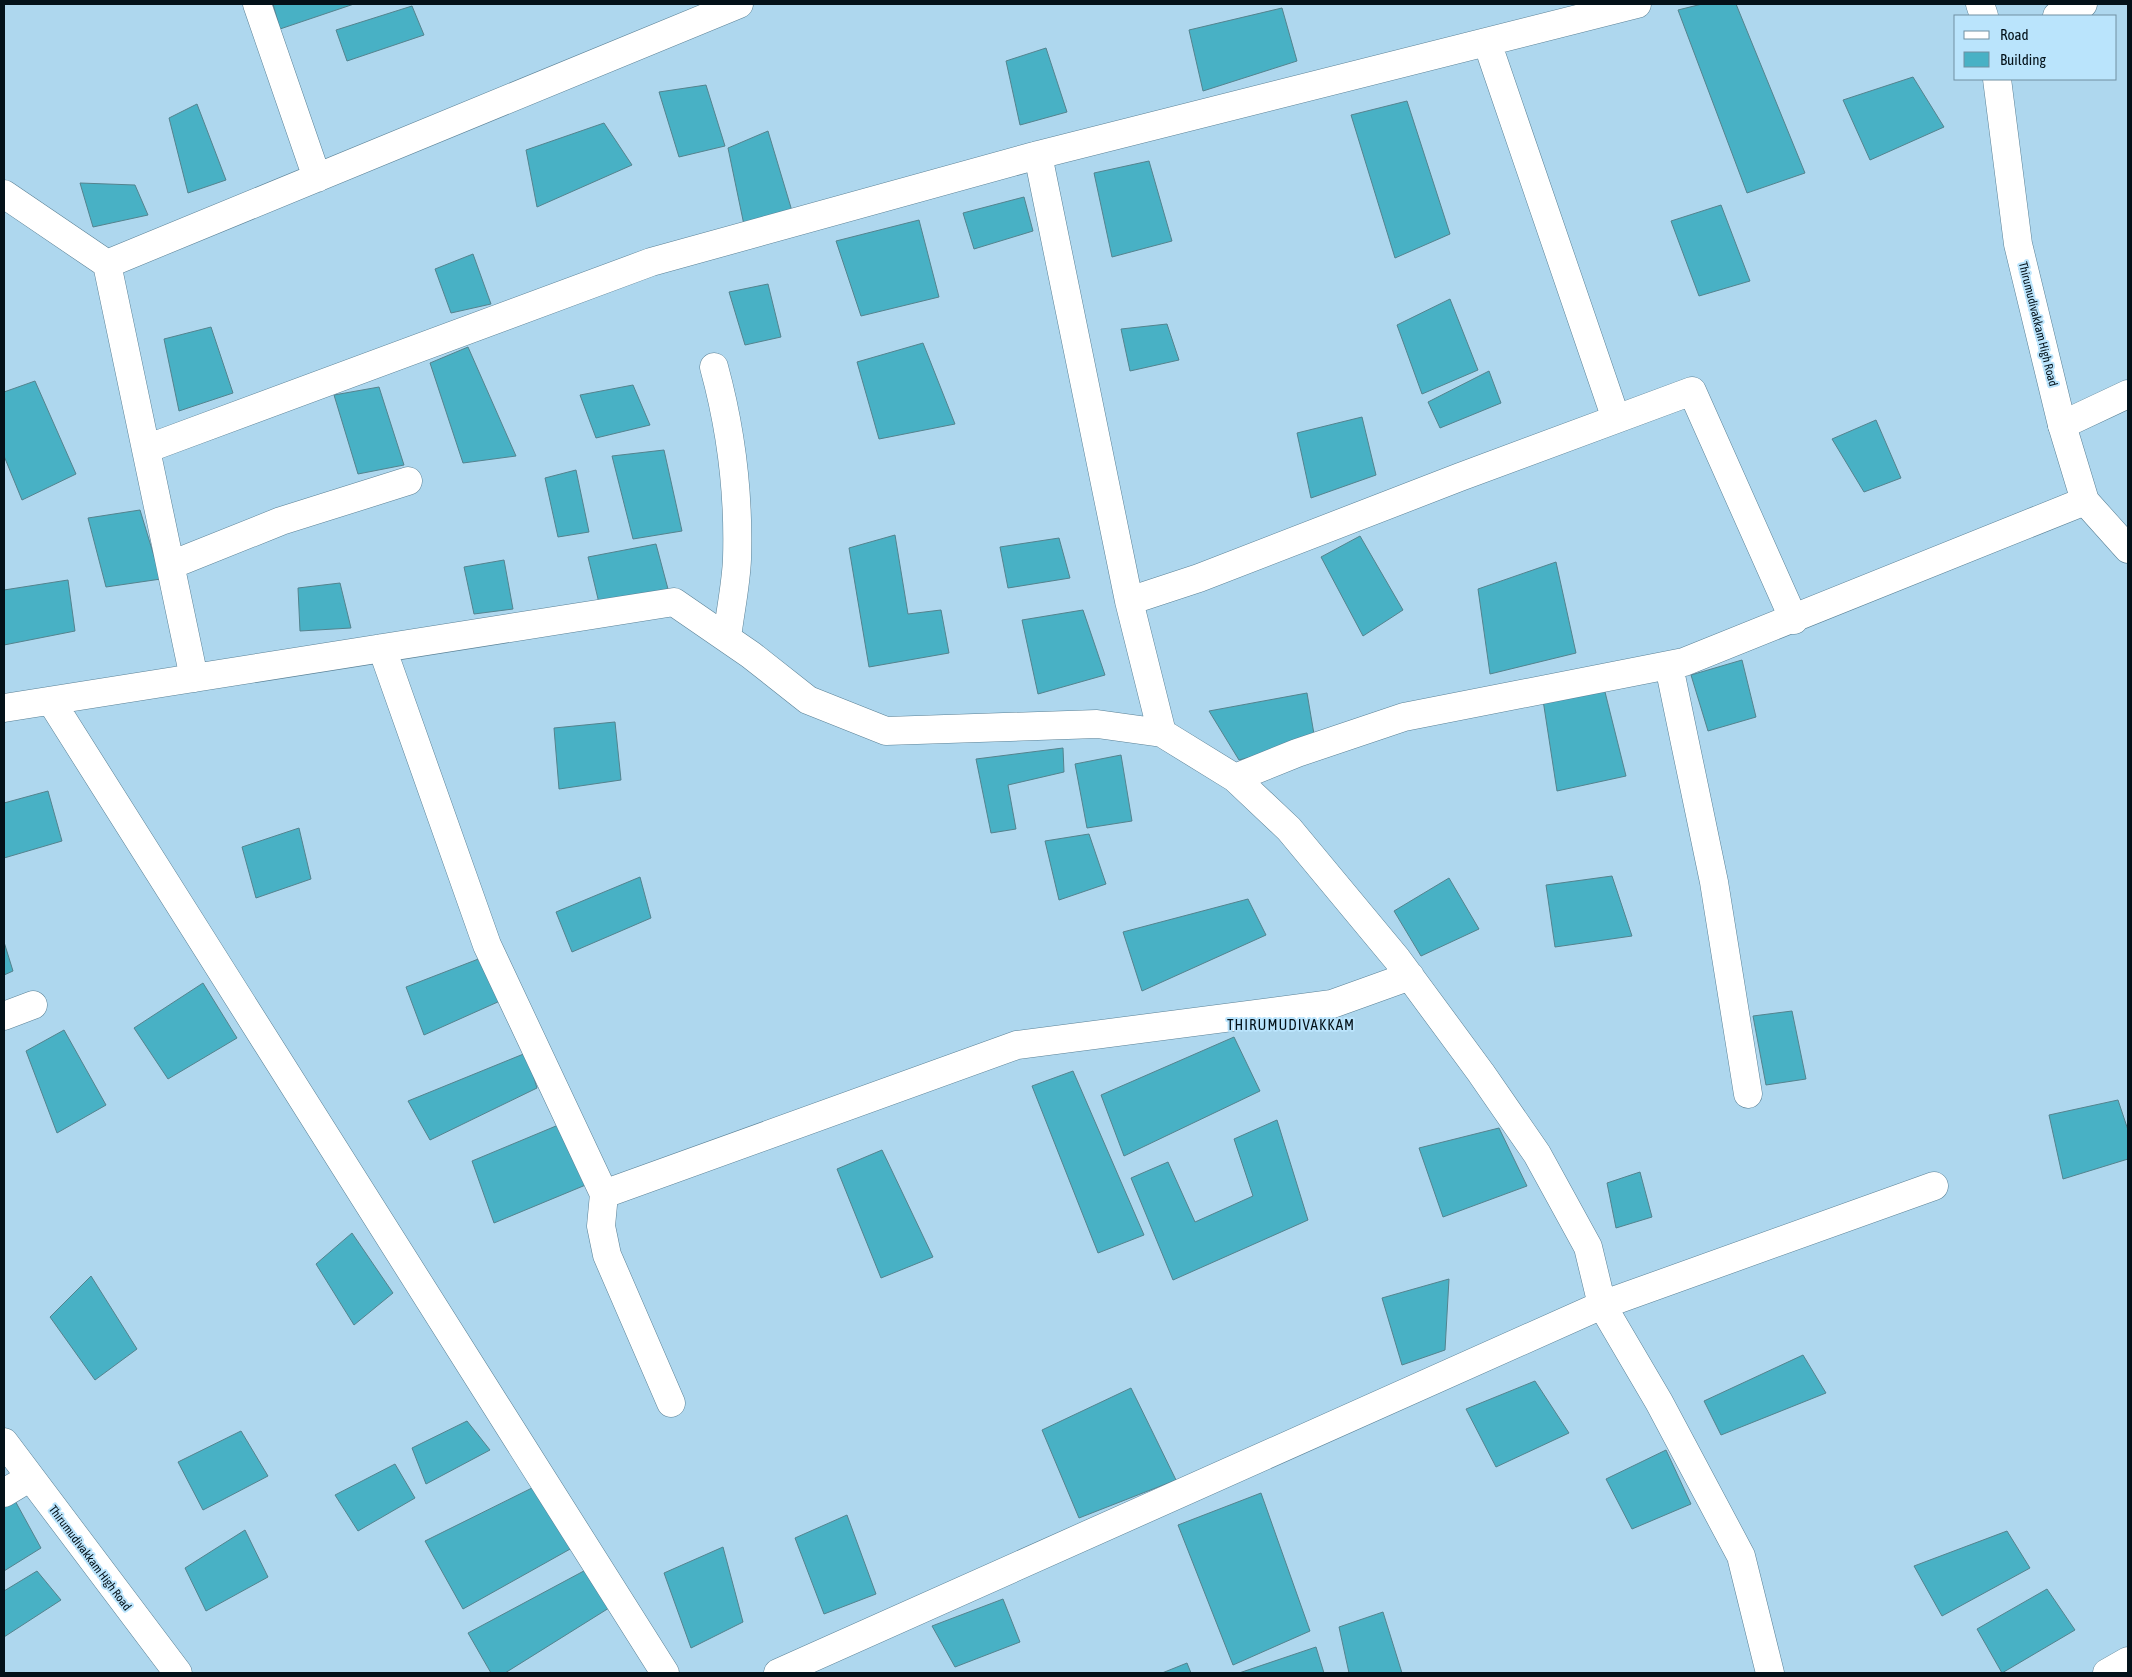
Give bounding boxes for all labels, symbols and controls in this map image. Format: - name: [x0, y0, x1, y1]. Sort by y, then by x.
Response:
- legend: [1954, 15, 2117, 80]
- text: Road: [2000, 26, 2029, 43]
- text: Building: [2000, 51, 2046, 68]
- street label: Thirumudivakkam High Road: [2016, 260, 2060, 388]
- district label: THIRUMUDIVAKKAM: [1227, 1016, 1355, 1033]
- street label: Thirumudivakkam High Road: [46, 1503, 134, 1613]

